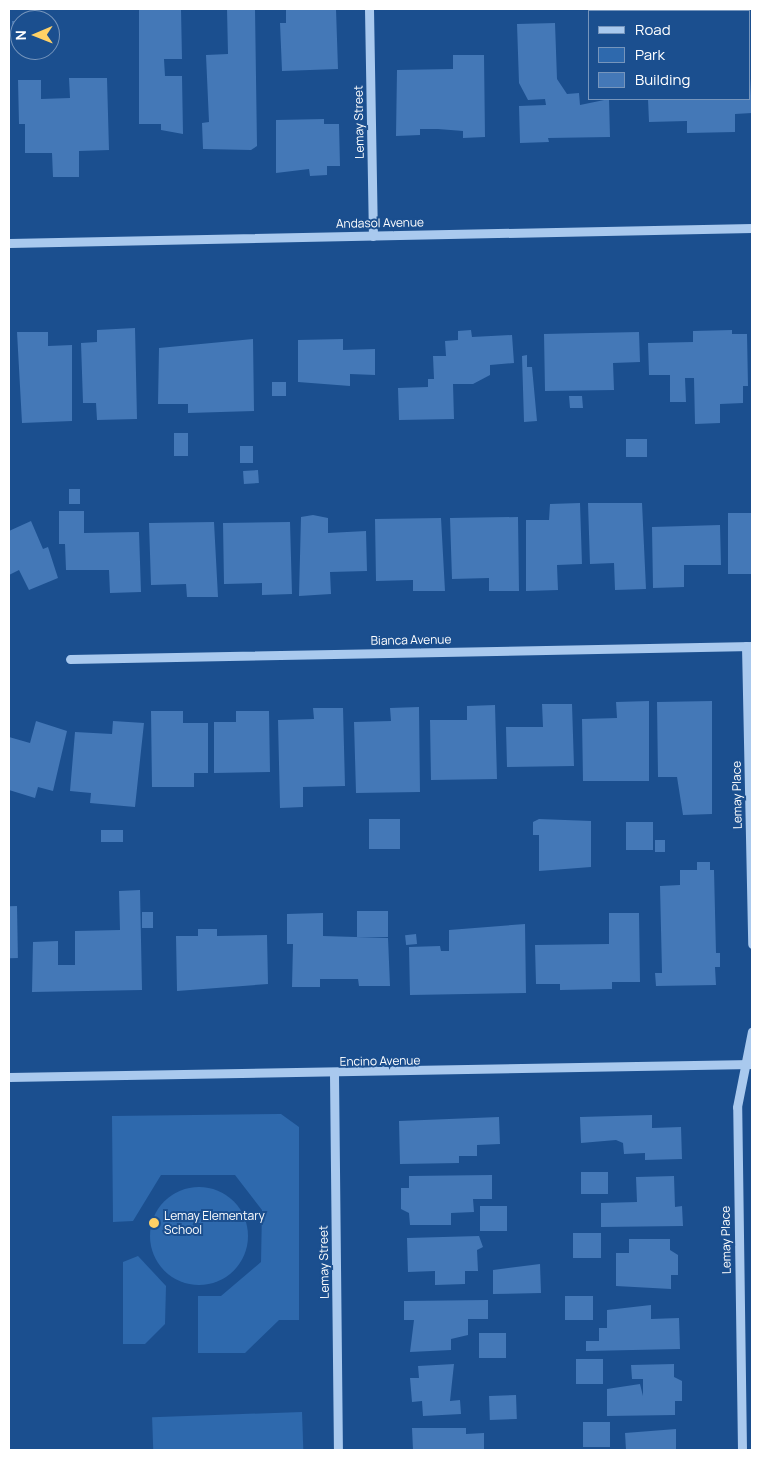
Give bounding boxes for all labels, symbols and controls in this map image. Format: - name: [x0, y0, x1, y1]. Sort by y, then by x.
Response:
- north arrow: [10, 10, 60, 60]
- legend: [588, 10, 751, 100]
- text: Road: [635, 19, 671, 40]
- text: N: [11, 30, 30, 40]
- text: Park: [635, 44, 665, 65]
- text: Building: [635, 69, 690, 90]
- street label: Lemay Street: [351, 85, 367, 159]
- street label: Andasol Avenue: [336, 215, 424, 231]
- street label: Bianca Avenue: [371, 632, 451, 648]
- street label: Lemay Place: [729, 761, 745, 829]
- street label: Encino Avenue: [339, 1053, 421, 1069]
- street label: Lemay Place: [718, 1206, 734, 1274]
- place label: Lemay Elementary School: [164, 1209, 265, 1237]
- marker: Lemay Elementary School: [148, 1217, 160, 1229]
- street label: Lemay Street: [316, 1225, 332, 1299]

